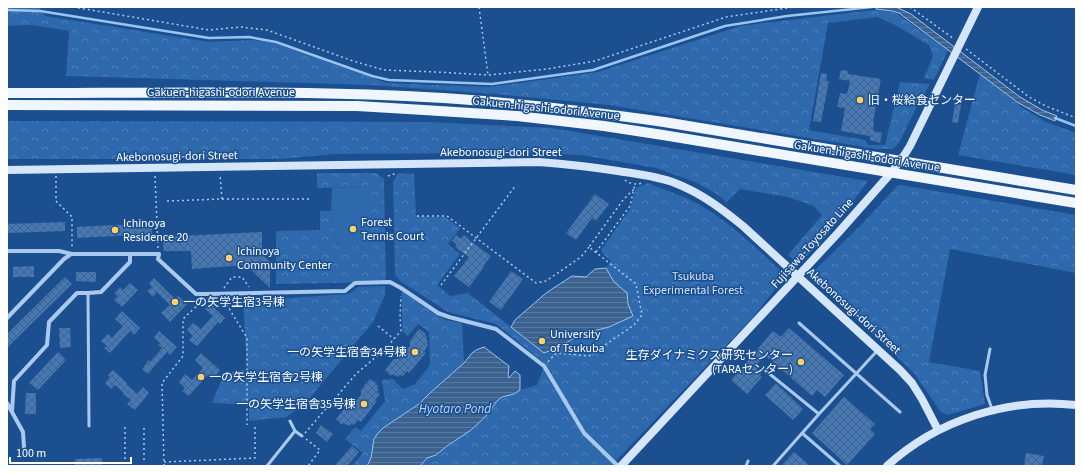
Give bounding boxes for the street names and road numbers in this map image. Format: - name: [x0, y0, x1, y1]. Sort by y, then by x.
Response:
- street label: Gakuen-higashi-odori Avenue: [147, 84, 295, 101]
- street label: Gakuen-higashi-odori Avenue: [472, 92, 620, 125]
- street label: Gakuen-higashi-odori Avenue: [793, 137, 941, 176]
- street label: Akebonosugi-dori Street: [440, 144, 562, 161]
- street label: Akebonosugi-dori Street: [116, 147, 238, 166]
- street label: Fujisawa-Toyosato Line: [767, 194, 858, 292]
- street label: Akebonosugi-dori Street: [803, 264, 904, 358]

